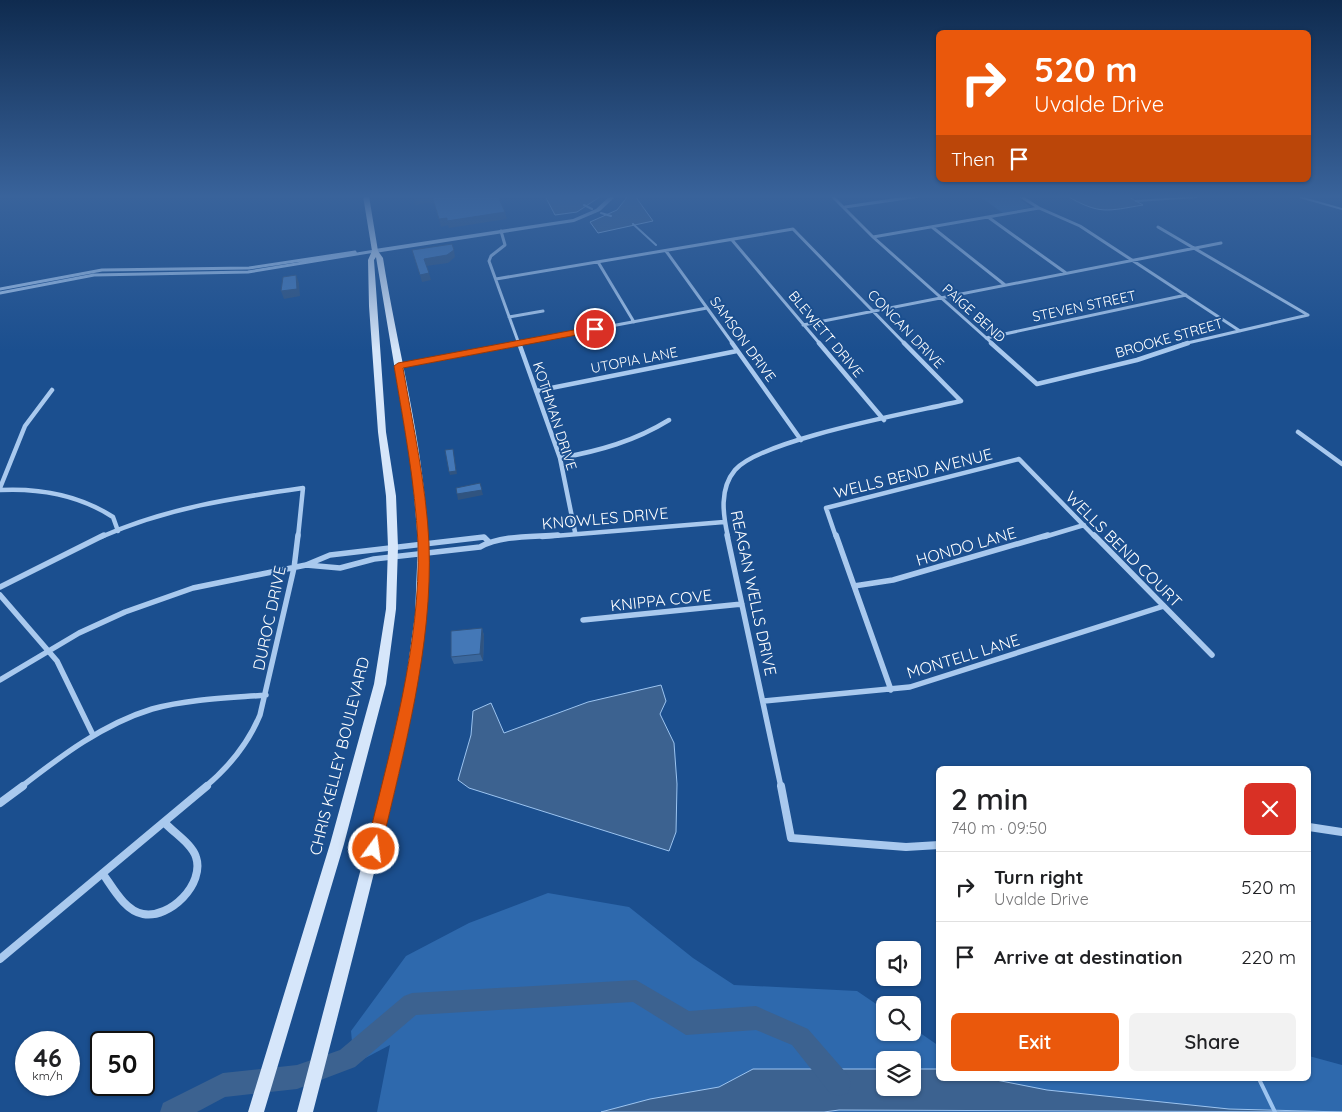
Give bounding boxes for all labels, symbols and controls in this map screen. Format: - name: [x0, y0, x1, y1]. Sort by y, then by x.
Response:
- text: 520 m: [1034, 47, 1138, 91]
- icon: right: [951, 50, 1016, 115]
- text: Uvalde Drive: [1034, 90, 1164, 118]
- icon: arrive: [1005, 145, 1033, 173]
- text: Then: [951, 147, 995, 171]
- street label: PAIGE BEND: [939, 280, 1009, 346]
- street label: CONCAN DRIVE: [864, 286, 948, 372]
- street label: STEVEN STREET: [1030, 286, 1138, 326]
- street label: BLEWETT DRIVE: [785, 287, 867, 381]
- street label: SAMSON DRIVE: [706, 293, 780, 385]
- pin: [574, 308, 616, 350]
- street label: BROOKE STREET: [1113, 314, 1225, 362]
- icon: arrive: [581, 315, 609, 343]
- street label: UTOPIA LANE: [589, 343, 679, 377]
- street label: KOTHMAN DRIVE: [529, 360, 581, 472]
- street label: WELLS BEND AVENUE: [832, 444, 994, 502]
- street label: WELLS BEND COURT: [1062, 487, 1187, 612]
- street label: KNOWLES DRIVE: [541, 503, 669, 533]
- street label: REAGAN WELLS DRIVE: [727, 509, 781, 677]
- street label: HONDO LANE: [914, 522, 1018, 570]
- street label: DUROC DRIVE: [248, 564, 290, 672]
- street label: KNIPPA COVE: [609, 585, 713, 615]
- street label: MONTELL LANE: [904, 629, 1022, 683]
- street label: CHRIS KELLEY BOULEVARD: [305, 655, 373, 857]
- text: 2 min: [951, 780, 1028, 818]
- button: close: [1244, 783, 1296, 835]
- text: 740 m · 09:50: [951, 818, 1047, 838]
- position arrow: [347, 822, 399, 874]
- text: Turn right: [994, 865, 1083, 889]
- icon: right: [951, 873, 979, 901]
- text: 520 m: [1241, 875, 1296, 899]
- text: Uvalde Drive: [994, 889, 1089, 909]
- map controls: [876, 941, 921, 1096]
- button: sound: [876, 941, 921, 986]
- icon: arrive: [951, 943, 979, 971]
- text: Arrive at destination: [994, 945, 1183, 969]
- text: 220 m: [1241, 945, 1296, 969]
- button: search: [876, 996, 921, 1041]
- button: Exit: [951, 1013, 1119, 1071]
- button: Share: [1129, 1013, 1296, 1071]
- speed limit sign: 50: [90, 1031, 155, 1096]
- text: 46: [33, 1042, 62, 1073]
- button: layers: [876, 1051, 921, 1096]
- text: km/h: [32, 1068, 63, 1083]

